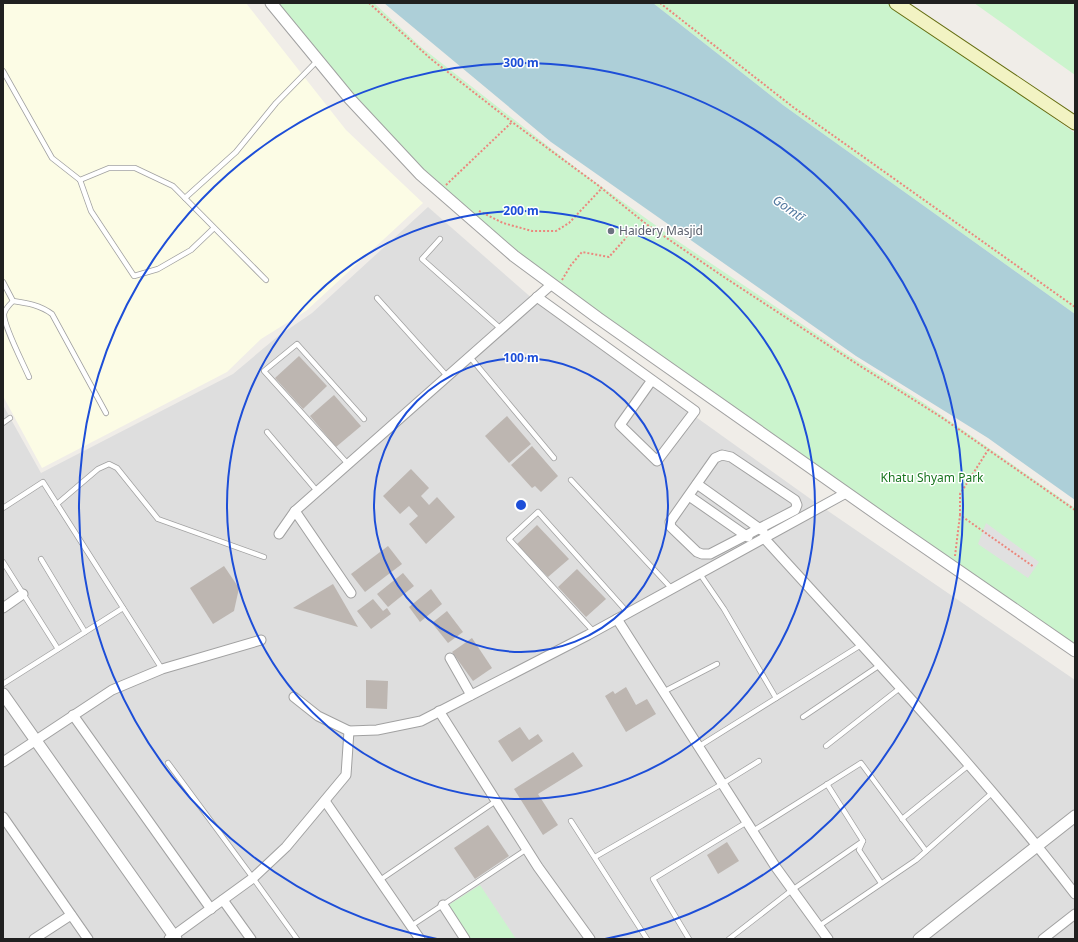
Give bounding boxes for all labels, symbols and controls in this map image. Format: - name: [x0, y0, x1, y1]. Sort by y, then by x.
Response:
- text: 300 m: [503, 54, 539, 71]
- water label: Gomtī: [769, 191, 810, 226]
- text: 200 m: [503, 202, 539, 219]
- place label: Haidery Masjid: [619, 222, 703, 239]
- marker: Haidery Masjid: [606, 226, 616, 236]
- text: 100 m: [503, 349, 539, 366]
- park label: Khatu Shyam Park: [881, 469, 984, 486]
- centre of rings: [514, 498, 528, 512]

